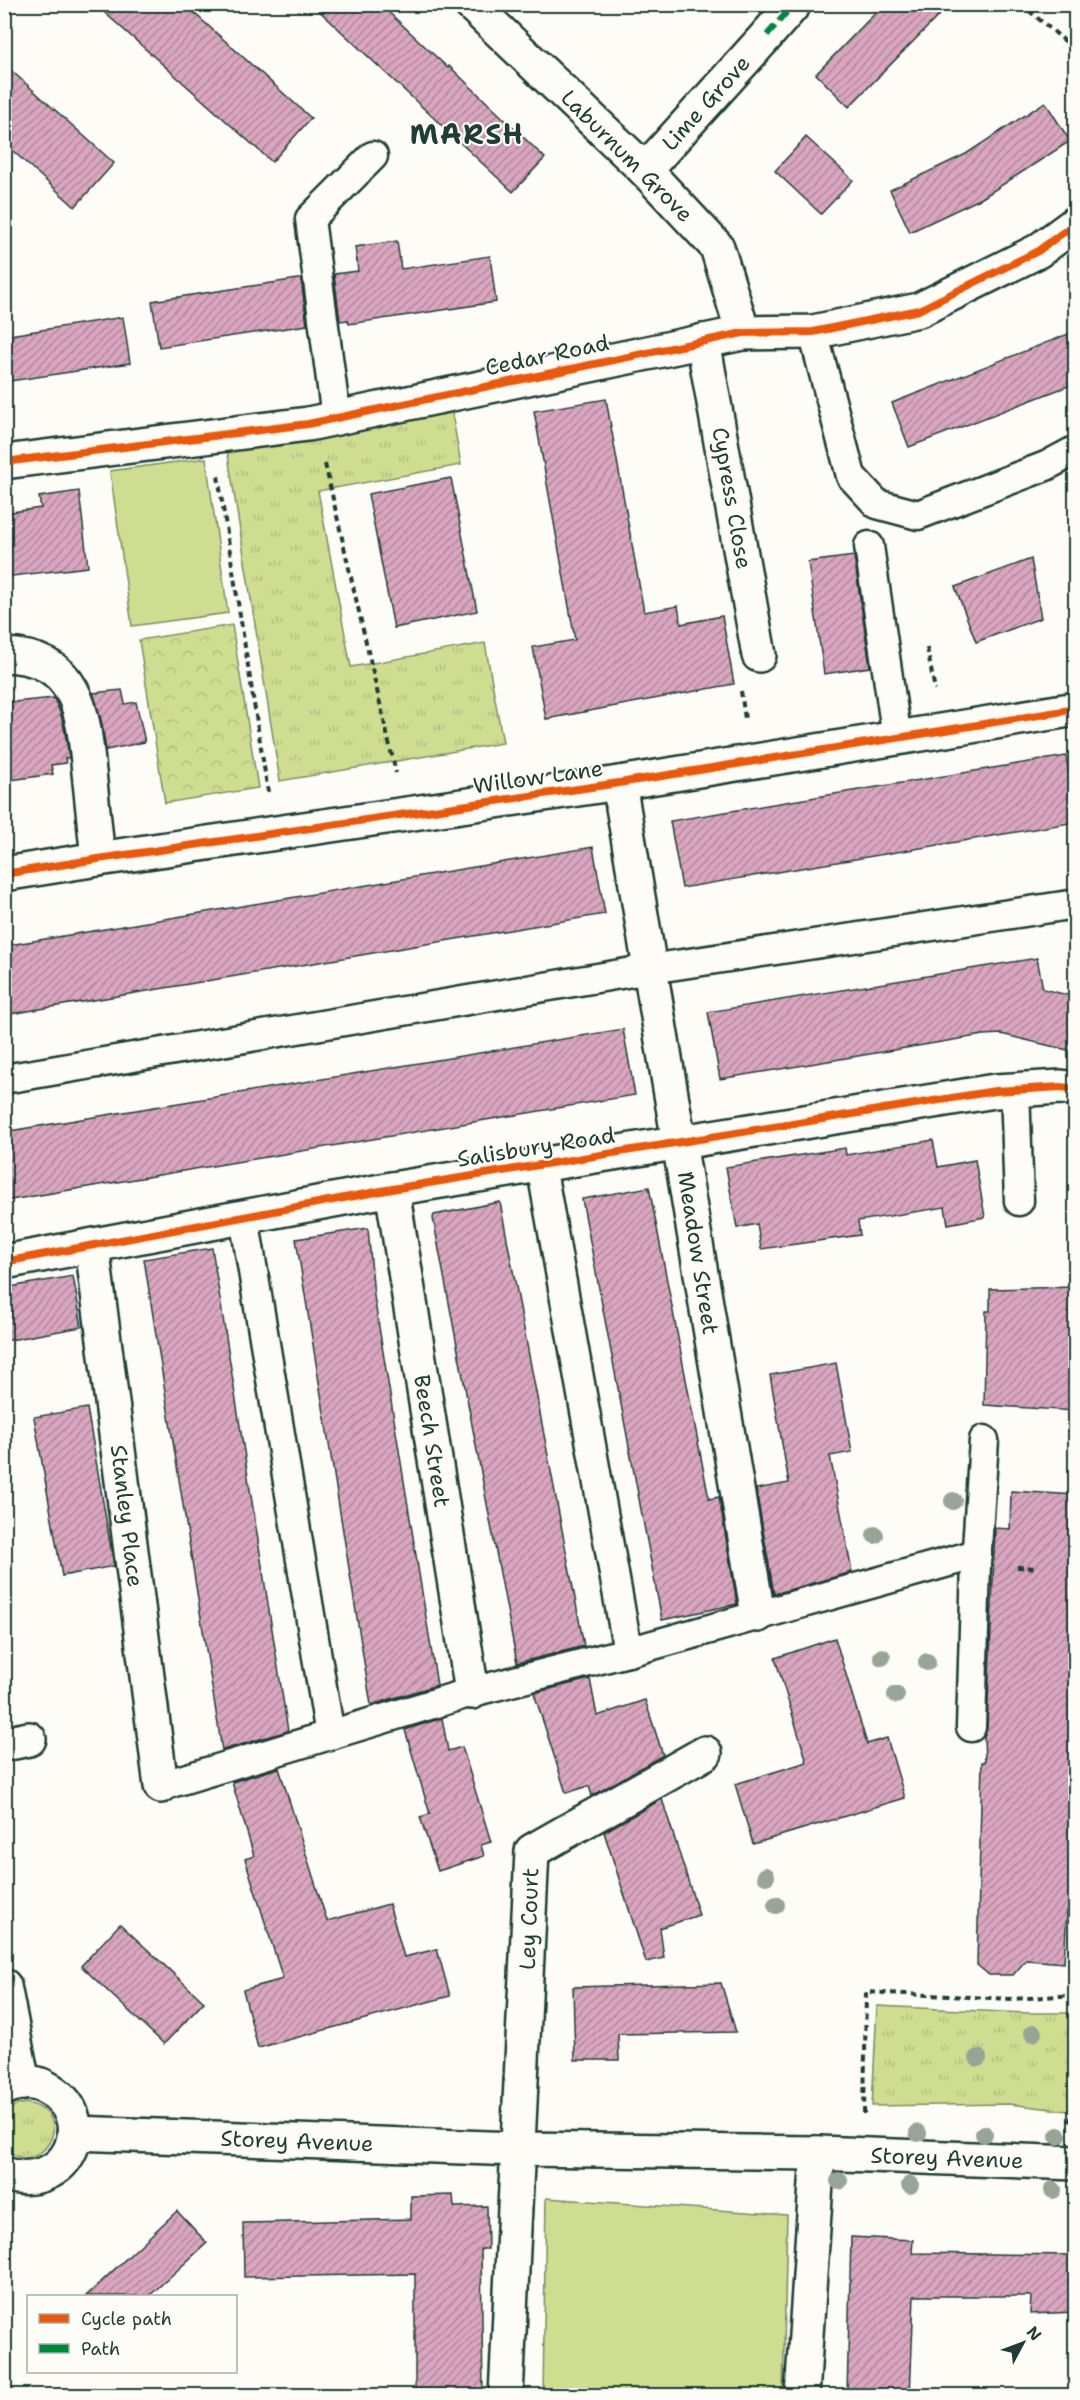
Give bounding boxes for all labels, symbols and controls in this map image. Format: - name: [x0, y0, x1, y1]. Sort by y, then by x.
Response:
- street label: Lime Grove: [655, 49, 757, 157]
- street label: Laburnum Grove: [555, 84, 699, 228]
- district label: MARSH: [410, 115, 524, 153]
- street label: Cedar Road: [482, 328, 612, 382]
- street label: Cypress Close: [705, 425, 759, 571]
- street label: Willow Lane: [471, 754, 605, 800]
- street label: Salisbury Road: [455, 1120, 617, 1174]
- street label: Meadow Street: [671, 1169, 725, 1337]
- street label: Beech Street: [407, 1373, 457, 1509]
- street label: Stanley Place: [104, 1443, 150, 1589]
- street label: Ley Court: [513, 1867, 545, 1971]
- street label: Storey Avenue: [220, 2124, 374, 2158]
- street label: Storey Avenue: [870, 2141, 1024, 2175]
- legend: [27, 2295, 237, 2373]
- text: Cycle path: [81, 2307, 172, 2331]
- north arrow: [993, 2313, 1053, 2373]
- text: N: [1022, 2322, 1046, 2345]
- text: Path: [81, 2337, 120, 2361]

